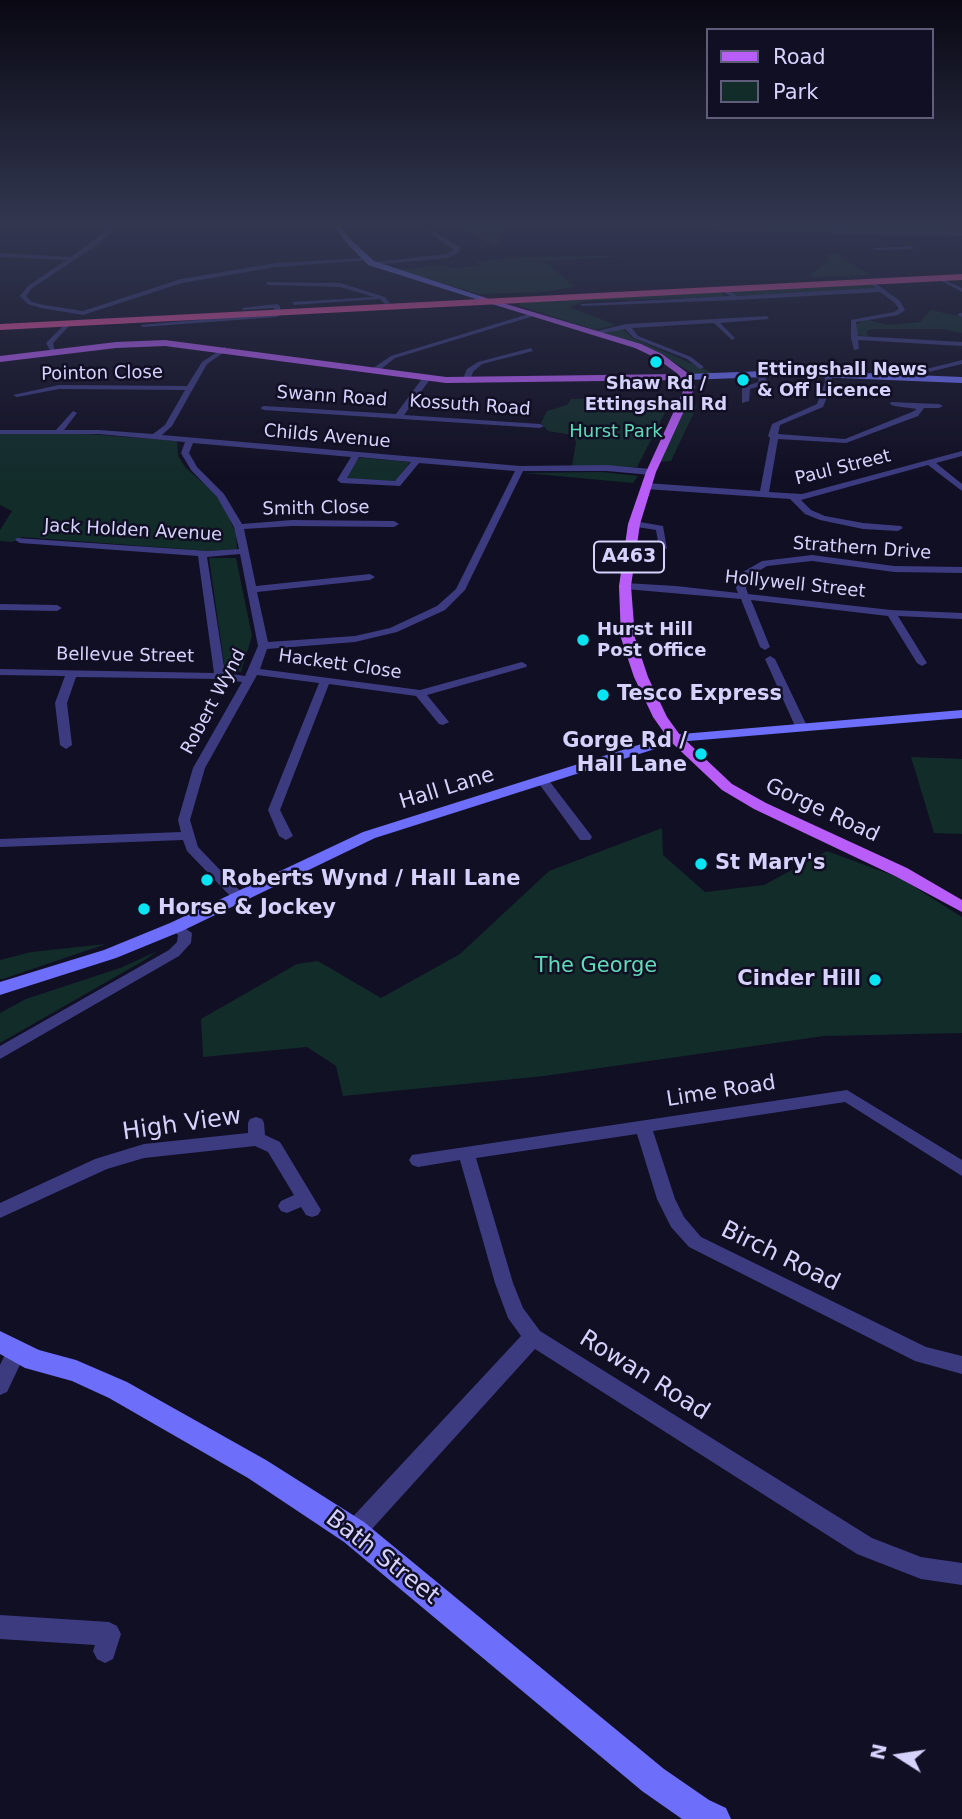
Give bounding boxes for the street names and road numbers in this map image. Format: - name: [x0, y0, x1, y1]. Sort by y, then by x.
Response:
- street label: Pointon Close: [41, 362, 163, 386]
- street label: Swann Road: [276, 382, 388, 412]
- street label: Kossuth Road: [409, 391, 531, 421]
- street label: Childs Avenue: [263, 421, 391, 453]
- street label: Paul Street: [793, 446, 893, 490]
- street label: Smith Close: [262, 497, 370, 521]
- street label: Jack Holden Avenue: [43, 516, 223, 546]
- street label: Strathern Drive: [792, 533, 932, 565]
- road number: A463: [594, 542, 664, 572]
- street label: Hollywell Street: [724, 567, 866, 603]
- street label: Bellevue Street: [56, 644, 194, 668]
- street label: Robert Wynd: [177, 646, 251, 758]
- street label: Hackett Close: [277, 646, 403, 684]
- street label: Hall Lane: [397, 763, 497, 815]
- street label: Gorge Road: [761, 774, 883, 848]
- street label: Lime Road: [665, 1071, 777, 1113]
- street label: High View: [121, 1102, 243, 1148]
- street label: Birch Road: [716, 1216, 844, 1298]
- street label: Rowan Road: [574, 1325, 714, 1427]
- street label: Bath Street: [319, 1505, 445, 1611]

